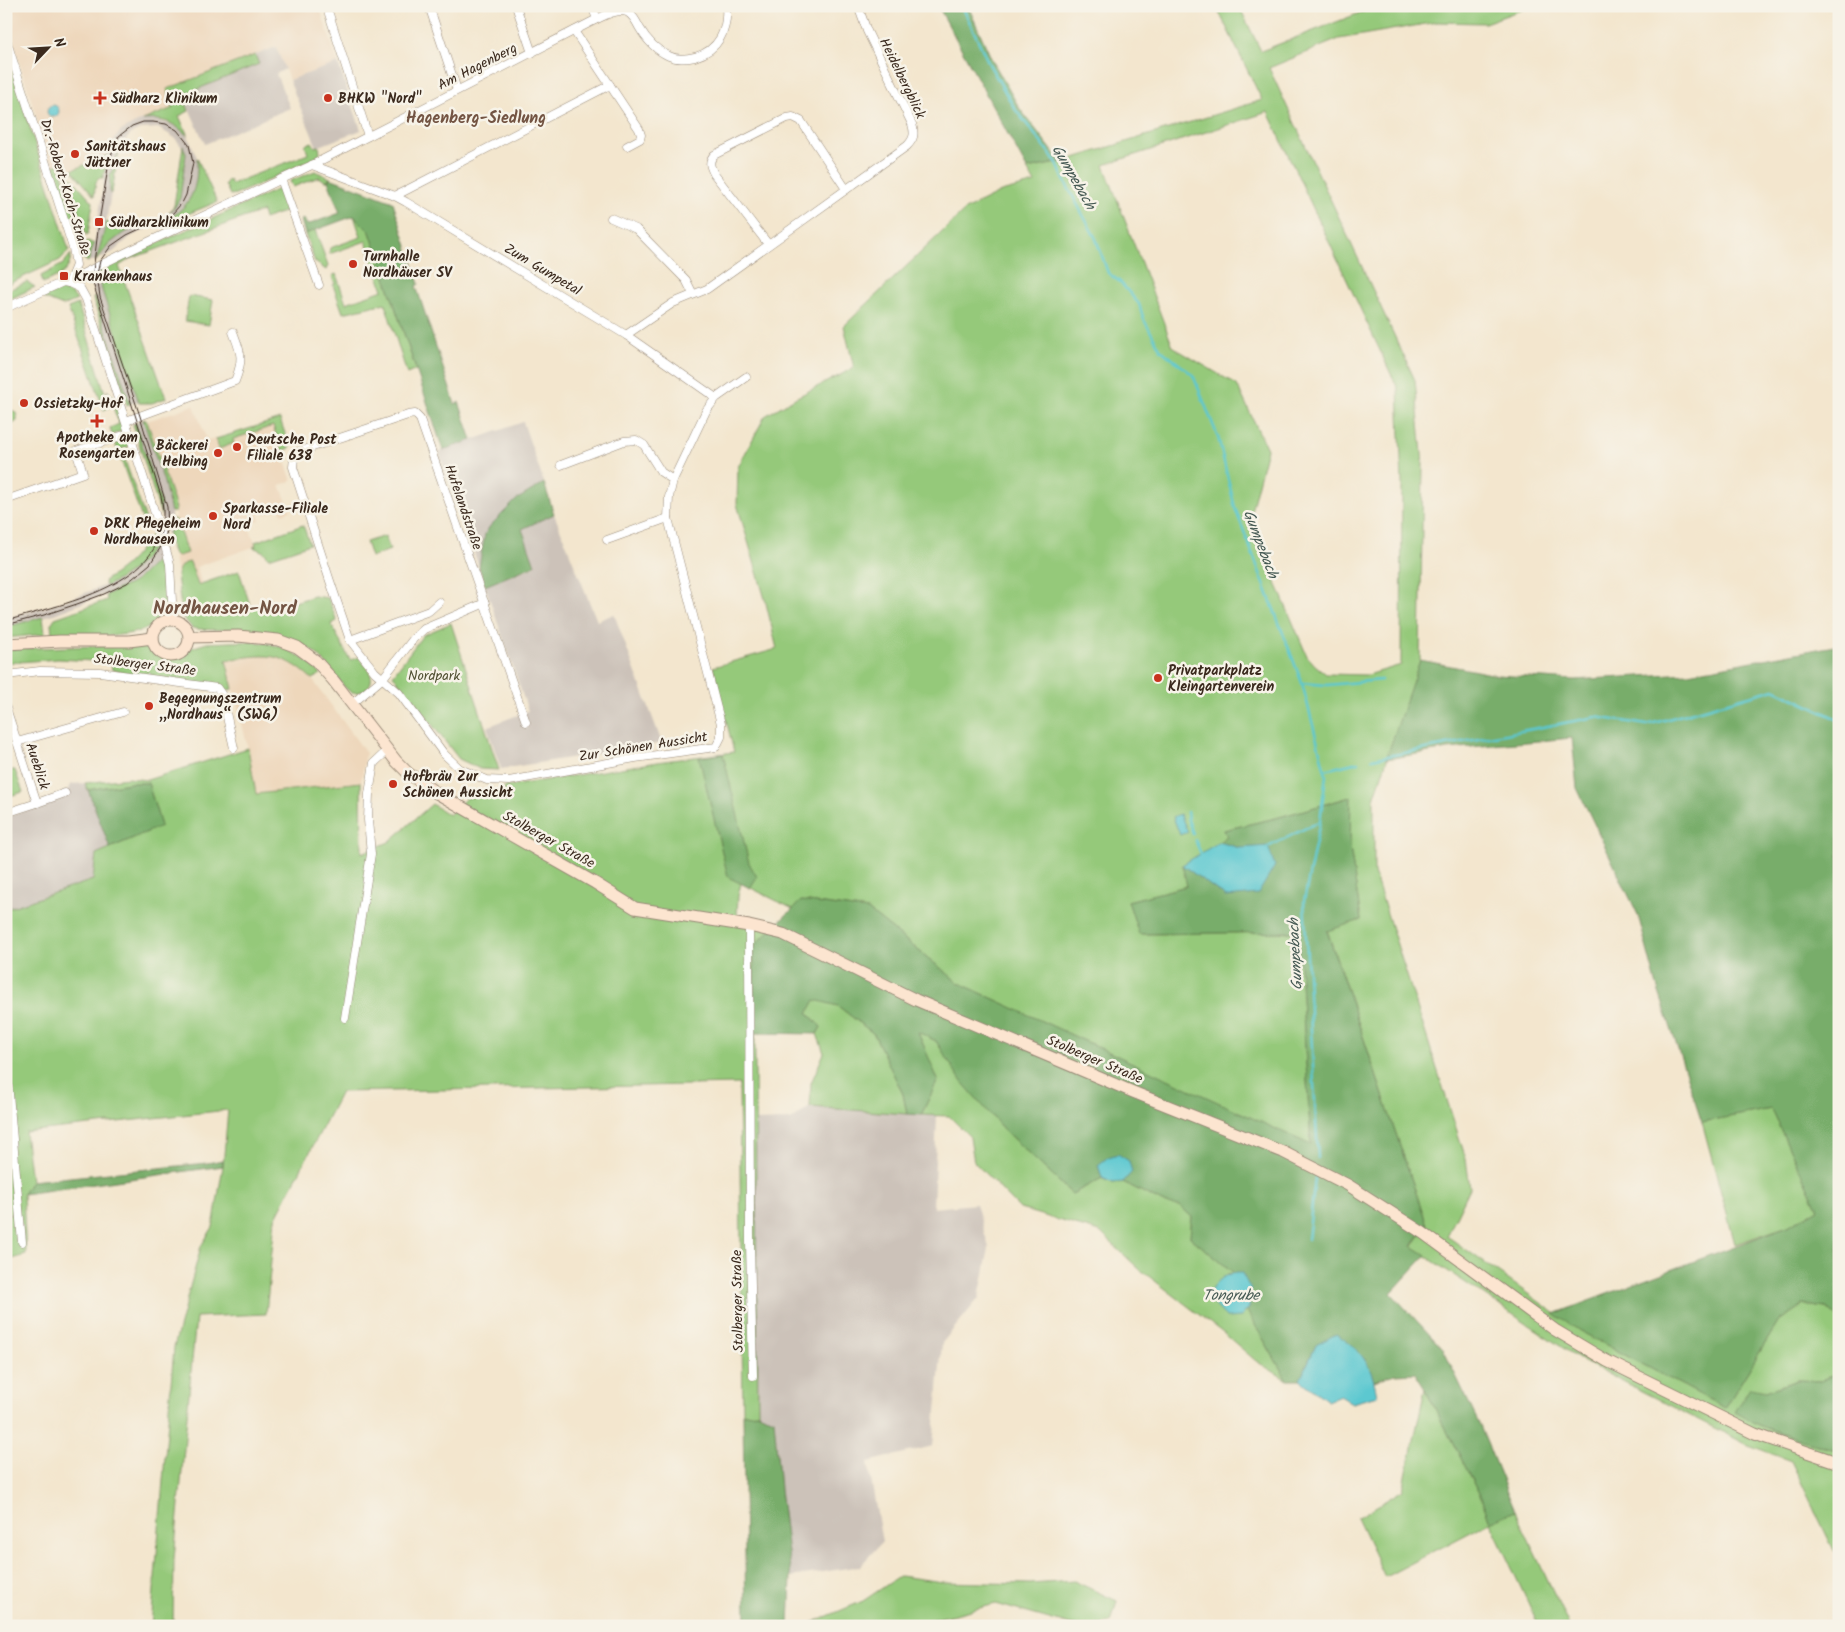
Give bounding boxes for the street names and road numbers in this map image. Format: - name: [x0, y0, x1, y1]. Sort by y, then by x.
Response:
- street label: Heidelbergblick: [873, 34, 931, 123]
- street label: Am Hagenberg: [434, 37, 521, 96]
- street label: Dr.-Robert-Koch-Straße: [34, 116, 96, 259]
- street label: Zum Gumpetal: [500, 238, 586, 302]
- street label: Hufelandstraße: [438, 462, 488, 554]
- street label: Stolberger Straße: [93, 648, 198, 682]
- street label: Zur Schönen Aussicht: [577, 726, 709, 768]
- street label: Aueblick: [19, 740, 55, 793]
- street label: Stolberger Straße: [498, 805, 599, 875]
- street label: Stolberger Straße: [1043, 1030, 1147, 1090]
- street label: Stolberger Straße: [726, 1249, 750, 1352]

